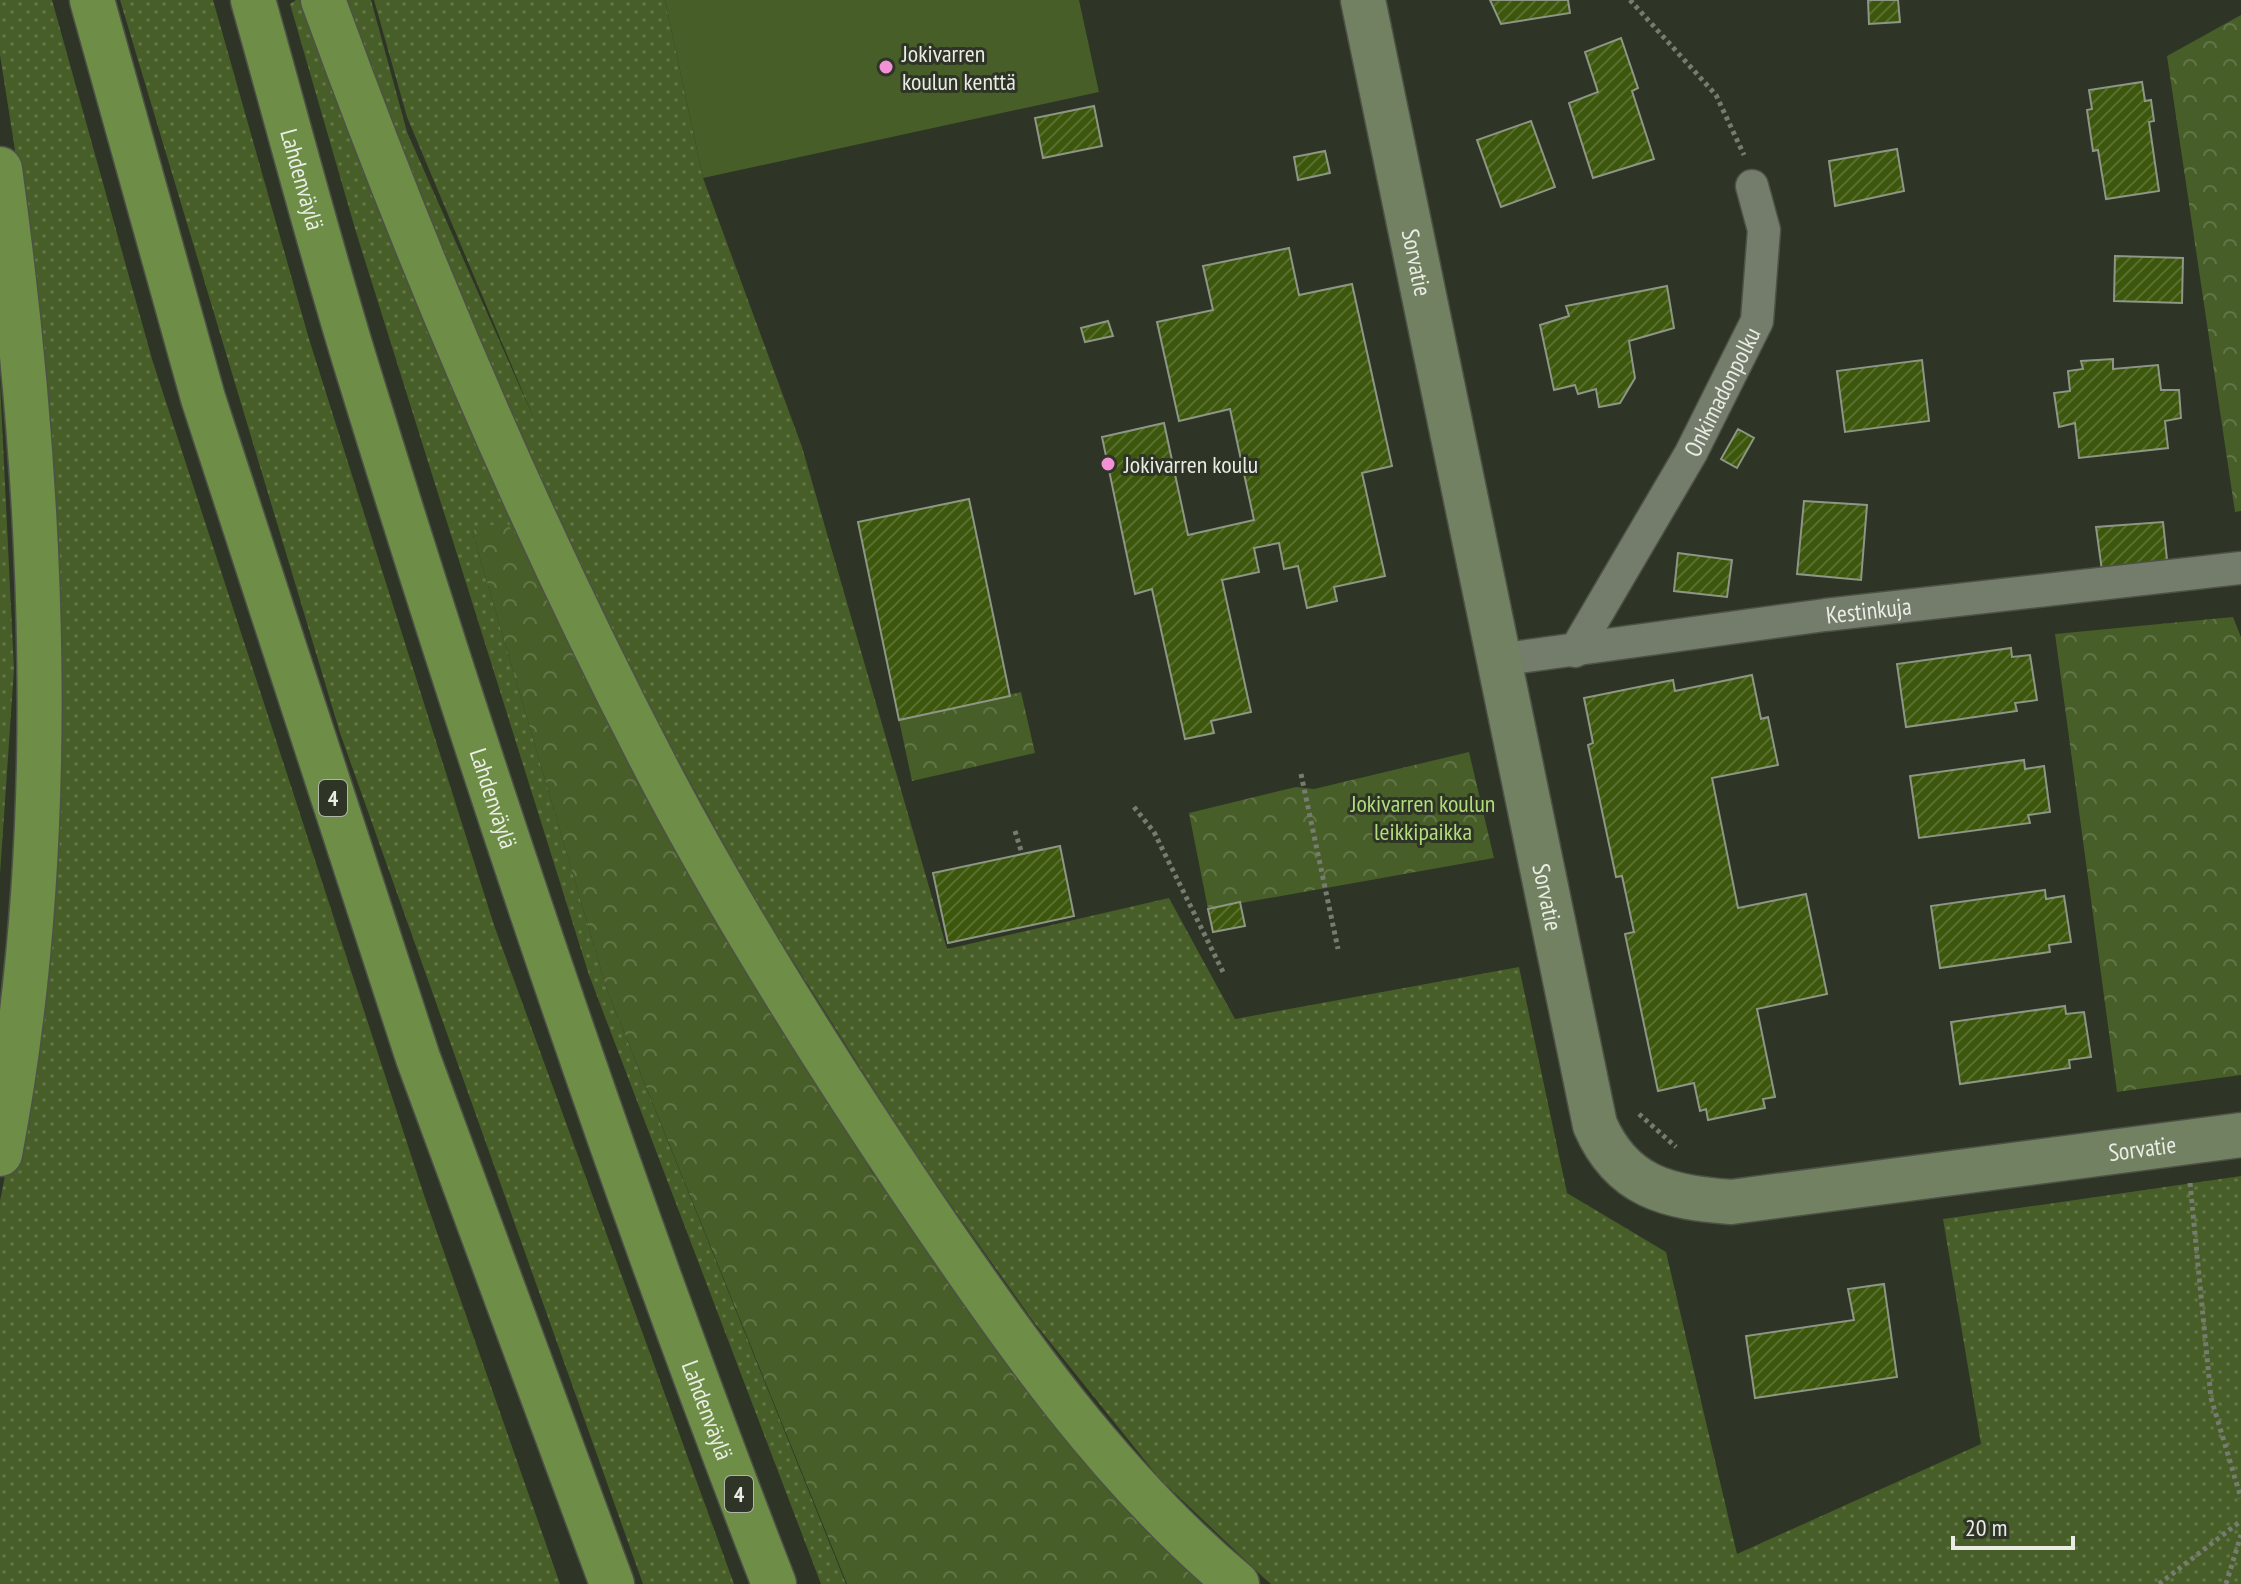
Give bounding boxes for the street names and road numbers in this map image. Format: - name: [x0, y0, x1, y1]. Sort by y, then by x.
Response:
- street label: Lahdenväylä: [274, 125, 331, 233]
- street label: Sorvatie: [1395, 226, 1439, 299]
- street label: Onkimadonpolku: [1676, 322, 1767, 462]
- street label: Kestinkuja: [1824, 590, 1913, 630]
- street label: Lahdenväylä: [463, 744, 525, 852]
- road number: 4: [319, 780, 347, 816]
- street label: Sorvatie: [1526, 861, 1570, 934]
- street label: Sorvatie: [2106, 1128, 2178, 1168]
- street label: Lahdenväylä: [675, 1356, 740, 1464]
- road number: 4: [725, 1476, 753, 1512]

